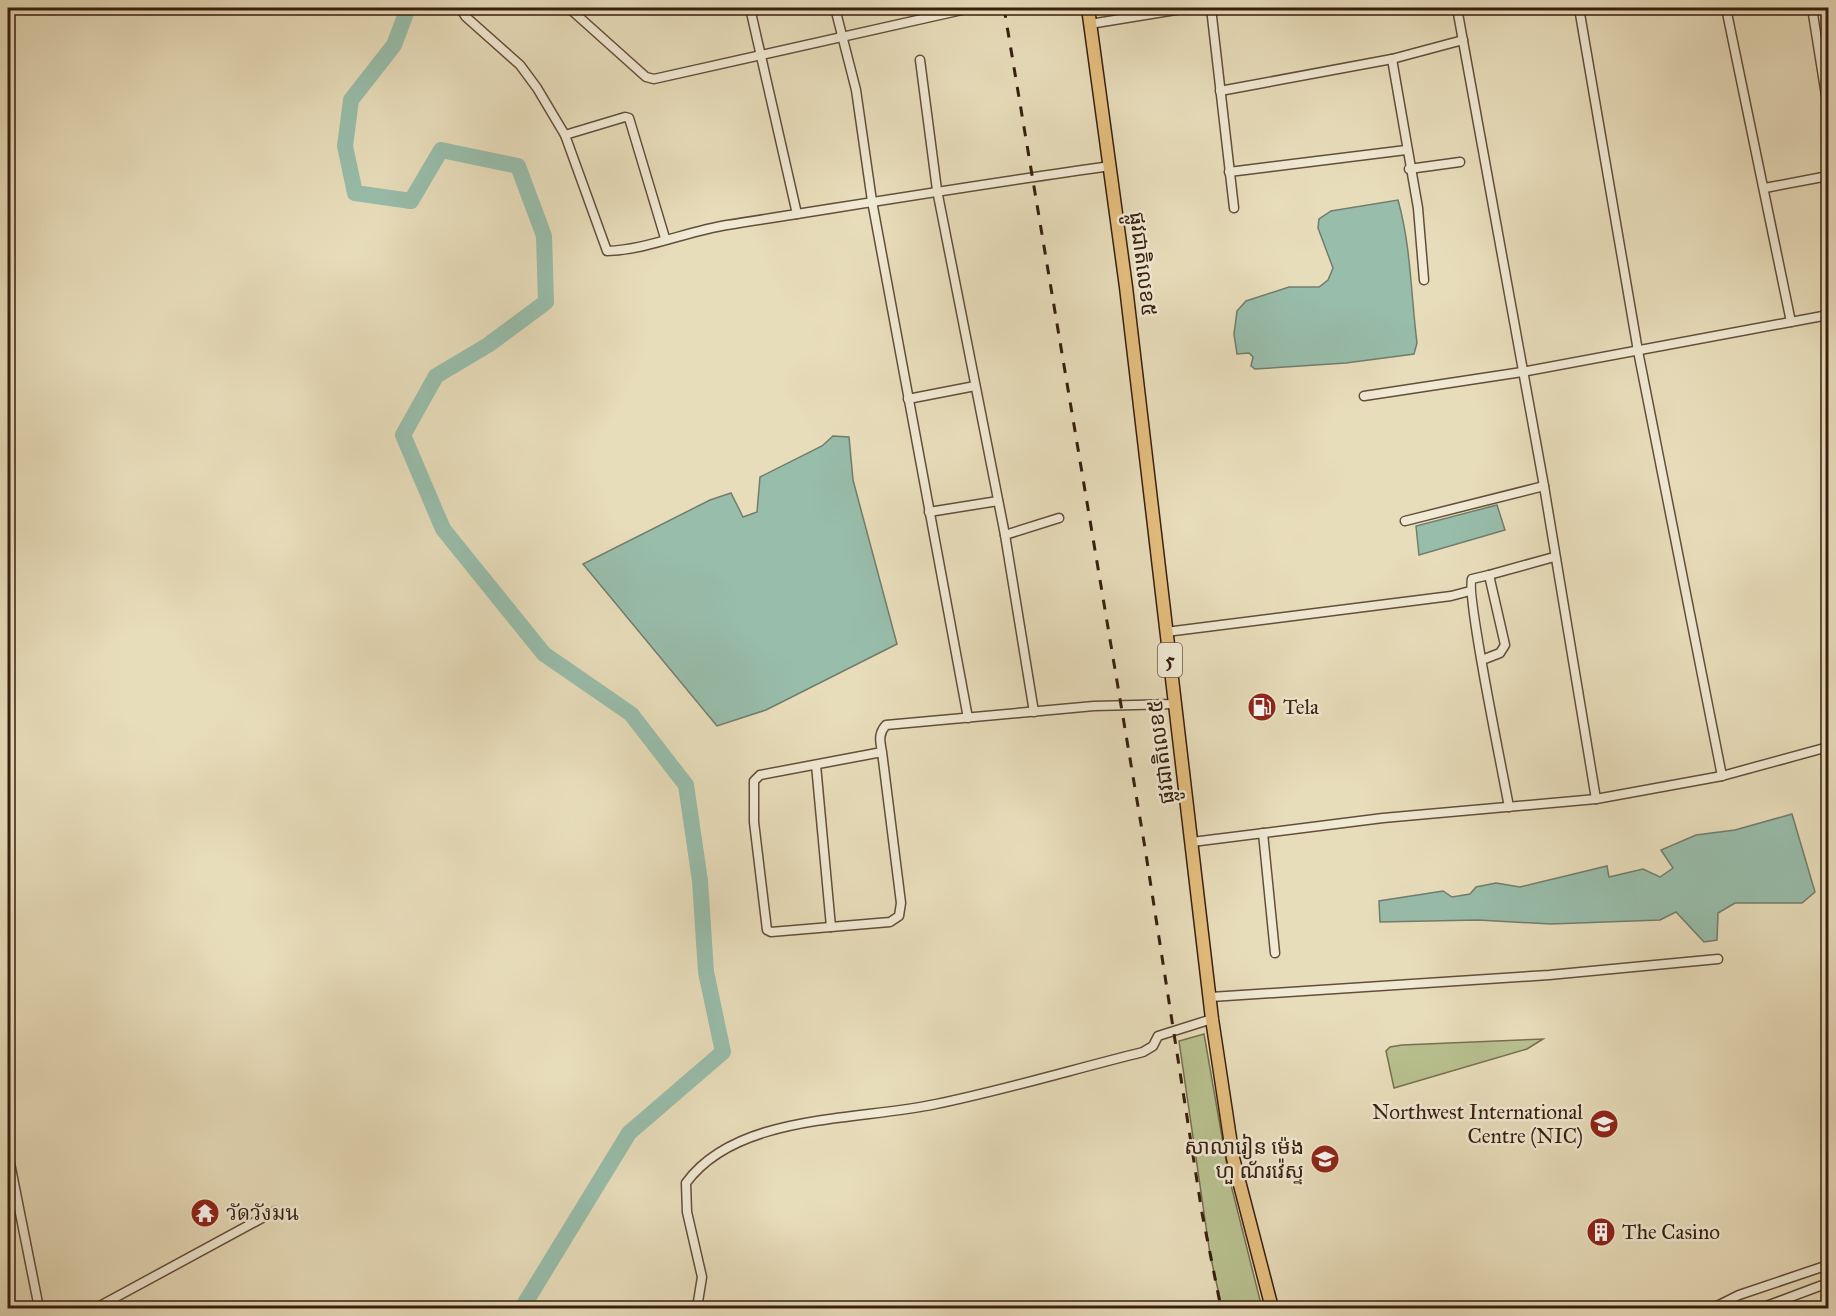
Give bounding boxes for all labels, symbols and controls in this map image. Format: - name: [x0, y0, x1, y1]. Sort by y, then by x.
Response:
- street label: ផ្លូវជាតិលេខ៥: [1118, 210, 1162, 319]
- road number: 5: [1158, 643, 1182, 677]
- fuel station icon: Tela: [1246, 691, 1278, 723]
- place label: Tela: [1283, 694, 1319, 720]
- street label: ផ្លូវជាតិលេខ៥: [1142, 697, 1186, 806]
- place label: Northwest International Centre (NIC): [1372, 1099, 1583, 1149]
- school or university icon: Northwest International Centre (NIC): [1588, 1108, 1620, 1140]
- place label: សាលារៀន ម៉េង ហួ ណ័រវ៉េស្ទ: [1184, 1133, 1304, 1185]
- school or university icon: សាលារៀន ម៉េង ហួ ណ័រវ៉េស្ទ: [1309, 1143, 1341, 1175]
- temple icon: วัดวังมน: [189, 1197, 221, 1229]
- place label: วัดวังมน: [226, 1200, 299, 1226]
- building icon: The Casino: [1585, 1216, 1617, 1248]
- place label: The Casino: [1622, 1219, 1720, 1245]

